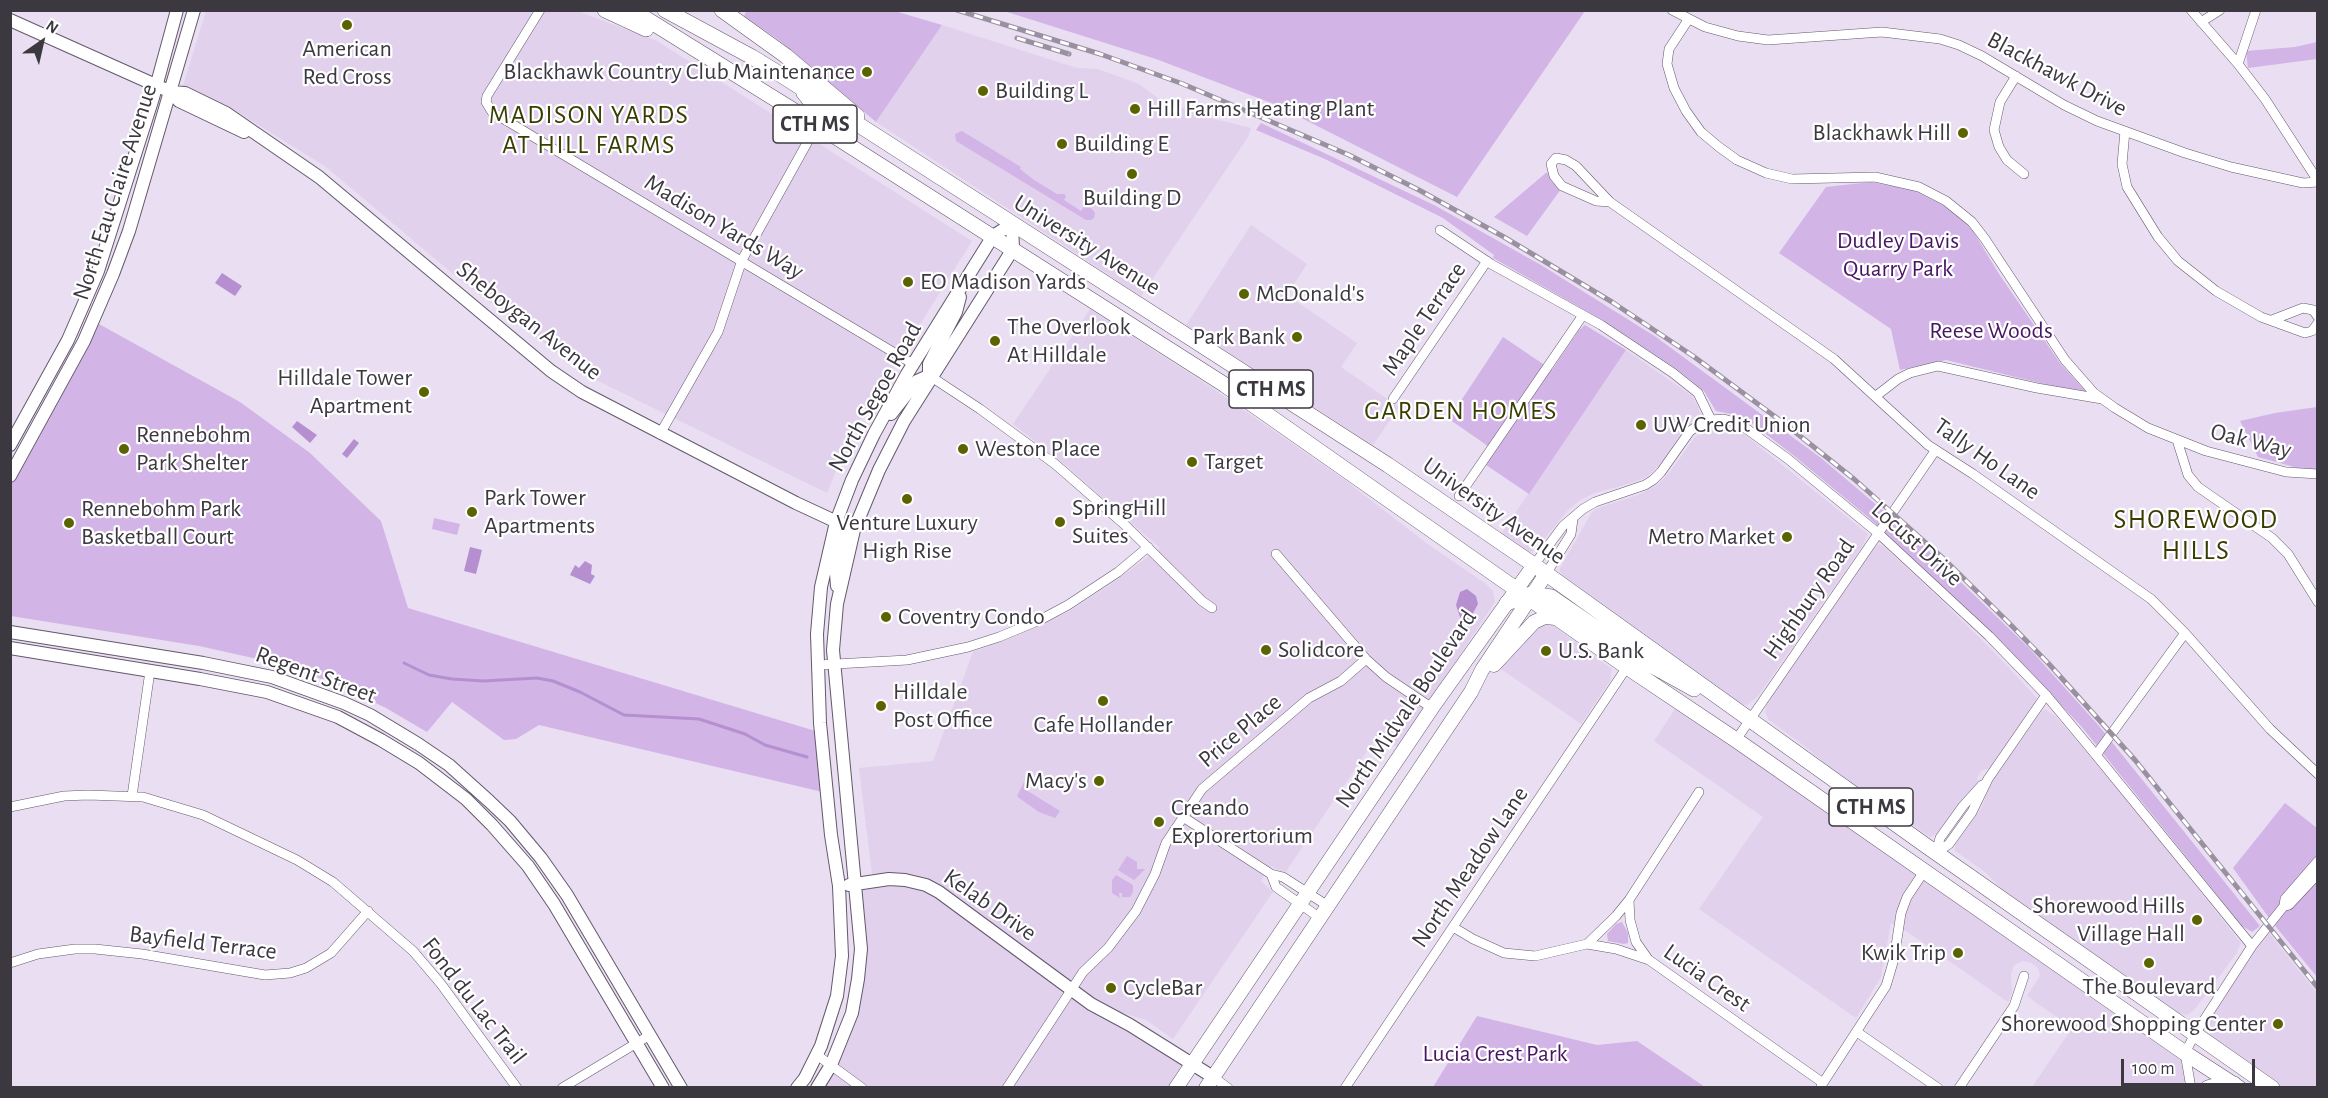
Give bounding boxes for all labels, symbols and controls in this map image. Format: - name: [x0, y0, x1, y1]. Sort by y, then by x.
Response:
- north arrow: [12, 12, 72, 72]
- text: N: [43, 17, 61, 37]
- marker: American Red Cross: [340, 18, 354, 32]
- street label: Blackhawk Drive: [1982, 25, 2132, 123]
- place label: American Red Cross: [302, 35, 392, 91]
- place label: Blackhawk Country Club Maintenance: [503, 58, 855, 86]
- marker: Blackhawk Country Club Maintenance: [860, 65, 874, 79]
- place label: Building L: [995, 77, 1088, 105]
- street label: North Eau Claire Avenue: [66, 80, 164, 304]
- marker: Building L: [976, 84, 990, 98]
- place label: Hill Farms Heating Plant: [1147, 95, 1374, 123]
- district label: MADISON YARDS AT HILL FARMS: [489, 99, 689, 160]
- marker: Hill Farms Heating Plant: [1128, 102, 1142, 116]
- road number: CTH MS: [773, 105, 857, 143]
- place label: Blackhawk Hill: [1813, 119, 1951, 147]
- marker: Blackhawk Hill: [1956, 126, 1970, 140]
- place label: Building E: [1074, 130, 1169, 158]
- marker: Building E: [1055, 137, 1069, 151]
- marker: Building D: [1125, 167, 1139, 181]
- street label: Madison Yards Way: [639, 168, 809, 286]
- place label: Building D: [1083, 184, 1181, 212]
- street label: University Avenue: [1008, 188, 1166, 302]
- park label: Dudley Davis Quarry Park: [1837, 227, 1959, 283]
- street label: Sheboygan Avenue: [451, 255, 607, 387]
- street label: Maple Terrace: [1375, 257, 1473, 381]
- place label: EO Madison Yards: [920, 268, 1086, 296]
- marker: EO Madison Yards: [901, 275, 915, 289]
- place label: McDonald's: [1256, 280, 1365, 308]
- marker: McDonald's: [1237, 287, 1251, 301]
- place label: The Overlook At Hilldale: [1007, 313, 1130, 369]
- street label: North Segoe Road: [822, 317, 928, 477]
- park label: Reese Woods: [1929, 317, 2053, 345]
- place label: Park Bank: [1193, 323, 1285, 351]
- marker: Park Bank: [1290, 330, 1304, 344]
- marker: The Overlook At Hilldale: [988, 334, 1002, 348]
- place label: Hilldale Tower Apartment: [277, 364, 412, 420]
- road number: CTH MS: [1229, 370, 1313, 408]
- marker: Hilldale Tower Apartment: [417, 385, 431, 399]
- district label: GARDEN HOMES: [1364, 395, 1558, 427]
- place label: UW Credit Union: [1653, 411, 1811, 439]
- street label: Tally Ho Lane: [1928, 412, 2046, 506]
- street label: Oak Way: [2208, 417, 2294, 465]
- marker: UW Credit Union: [1634, 418, 1648, 432]
- place label: Rennebohm Park Shelter: [136, 421, 251, 477]
- place label: Weston Place: [975, 435, 1100, 463]
- marker: Rennebohm Park Shelter: [117, 442, 131, 456]
- marker: Weston Place: [956, 442, 970, 456]
- place label: Target: [1204, 448, 1263, 476]
- street label: University Avenue: [1417, 451, 1571, 571]
- marker: Target: [1185, 455, 1199, 469]
- place label: Park Tower Apartments: [484, 484, 595, 540]
- marker: Venture Luxury High Rise: [900, 492, 914, 506]
- place label: SpringHill Suites: [1072, 494, 1167, 550]
- place label: Rennebohm Park Basketball Court: [81, 495, 241, 551]
- street label: Locust Drive: [1865, 495, 1969, 593]
- district label: SHOREWOOD HILLS: [2114, 504, 2278, 567]
- marker: Park Tower Apartments: [465, 505, 479, 519]
- place label: Venture Luxury High Rise: [836, 509, 978, 565]
- marker: SpringHill Suites: [1053, 515, 1067, 529]
- marker: Rennebohm Park Basketball Court: [62, 516, 76, 530]
- place label: Metro Market: [1648, 523, 1775, 551]
- marker: Metro Market: [1780, 530, 1794, 544]
- street label: Highbury Road: [1757, 533, 1861, 665]
- place label: Coventry Condo: [898, 603, 1045, 631]
- street label: North Midvale Boulevard: [1329, 604, 1483, 814]
- marker: Coventry Condo: [879, 610, 893, 624]
- place label: Solidcore: [1278, 636, 1364, 664]
- place label: U.S. Bank: [1558, 637, 1644, 665]
- street label: Regent Street: [252, 640, 380, 710]
- marker: Solidcore: [1259, 643, 1273, 657]
- marker: U.S. Bank: [1539, 644, 1553, 658]
- place label: Hilldale Post Office: [893, 678, 993, 734]
- street label: Price Place: [1193, 688, 1287, 774]
- marker: Cafe Hollander: [1096, 694, 1110, 708]
- marker: Hilldale Post Office: [874, 699, 888, 713]
- place label: Cafe Hollander: [1033, 711, 1173, 739]
- place label: Macy's: [1025, 767, 1087, 795]
- marker: Macy's: [1092, 774, 1106, 788]
- street label: North Meadow Lane: [1405, 781, 1535, 953]
- road number: CTH MS: [1829, 788, 1913, 826]
- place label: Creando Explorertorium: [1171, 794, 1313, 850]
- marker: Creando Explorertorium: [1152, 815, 1166, 829]
- street label: Kelab Drive: [938, 863, 1042, 947]
- place label: Shorewood Hills Village Hall: [2032, 892, 2185, 948]
- marker: Shorewood Hills Village Hall: [2190, 913, 2204, 927]
- street label: Bayfield Terrace: [128, 920, 278, 966]
- street label: Fond du Lac Trail: [415, 932, 533, 1070]
- street label: Lucia Crest: [1658, 938, 1756, 1018]
- place label: Kwik Trip: [1861, 939, 1946, 967]
- marker: Kwik Trip: [1951, 946, 1965, 960]
- marker: The Boulevard: [2142, 956, 2156, 970]
- place label: The Boulevard: [2082, 973, 2216, 1001]
- place label: CycleBar: [1123, 974, 1202, 1002]
- marker: CycleBar: [1104, 981, 1118, 995]
- place label: Shorewood Shopping Center: [2001, 1010, 2266, 1038]
- marker: Shorewood Shopping Center: [2271, 1017, 2285, 1031]
- park label: Lucia Crest Park: [1423, 1040, 1567, 1068]
- scale bar: [2124, 1047, 2258, 1085]
- text: 100 m: [2132, 1060, 2175, 1078]

